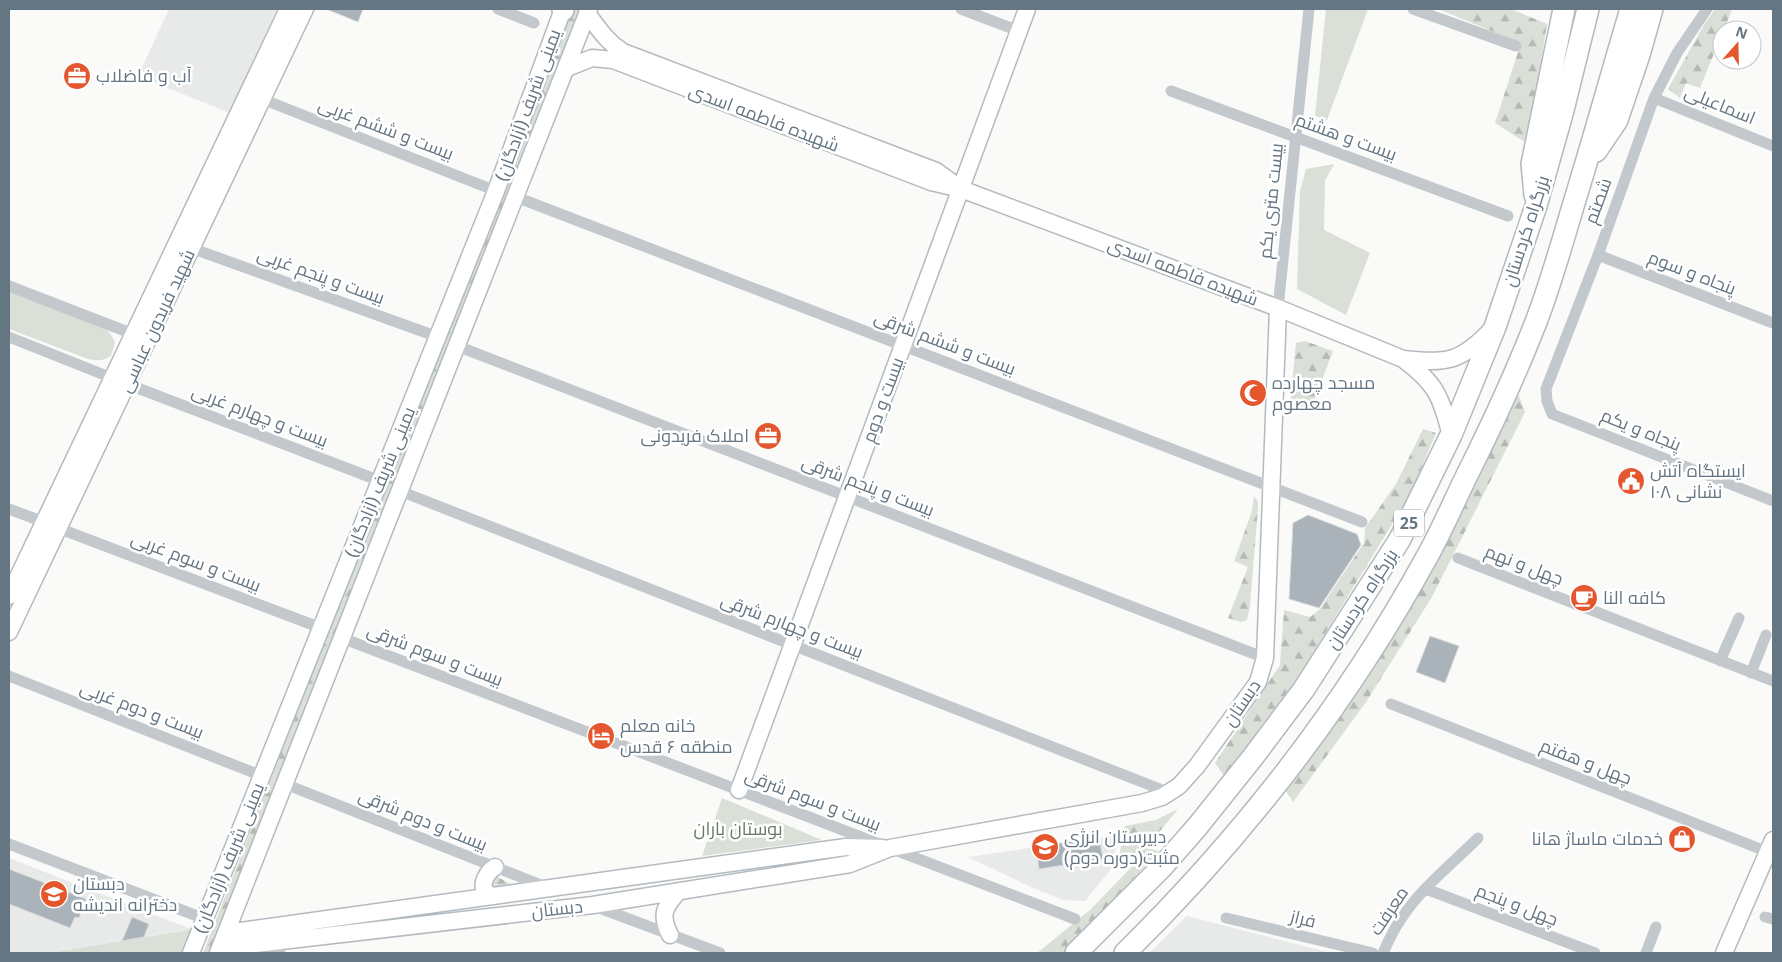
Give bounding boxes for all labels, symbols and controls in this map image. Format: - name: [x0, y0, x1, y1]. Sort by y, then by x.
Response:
- north arrow: [1712, 20, 1762, 70]
- text: N: [1733, 21, 1750, 43]
- street label: یمینی شریف (آزادگان): [488, 25, 566, 184]
- office icon: آب و فاضلاب: [62, 61, 92, 91]
- place label: آب و فاضلاب: [96, 63, 192, 87]
- street label: شهیده فاطمه اسدی: [686, 77, 843, 157]
- street label: اسماعیلی: [1681, 79, 1759, 129]
- street label: بیست و ششم غربی: [315, 91, 457, 166]
- street label: بیست و هشتم: [1292, 107, 1400, 166]
- street label: بیست متری یکم: [1252, 142, 1289, 260]
- street label: بزرگراه کردستان: [1496, 172, 1554, 289]
- street label: شصتم: [1578, 174, 1617, 227]
- street label: شهیده فاطمه اسدی: [1105, 231, 1262, 311]
- street label: بیست و پنجم غربی: [254, 241, 388, 310]
- street label: پنجاه و سوم: [1645, 244, 1740, 301]
- street label: شهید فریدون عباسی: [112, 245, 200, 396]
- street label: بیست و ششم شرقی: [871, 304, 1019, 381]
- street label: بیست و دوم: [856, 354, 910, 446]
- place label: مسجد چهارده معصوم: [1272, 370, 1375, 416]
- street label: بیست و چهارم غربی: [188, 378, 332, 453]
- mosque icon: مسجد چهارده معصوم: [1238, 378, 1268, 408]
- street label: پنجاه و یکم: [1597, 402, 1685, 457]
- street label: یمینی شریف (آزادگان): [338, 403, 420, 560]
- office icon: املاک فریدونی: [753, 421, 783, 451]
- place label: املاک فریدونی: [640, 423, 749, 447]
- street label: بیست و پنجم شرقی: [798, 449, 938, 522]
- place label: ایستگاه آتش نشانی ۱۰۸: [1650, 458, 1746, 503]
- public building icon: ایستگاه آتش نشانی ۱۰۸: [1616, 466, 1646, 496]
- road number: 25: [1394, 509, 1424, 536]
- street label: بیست و سوم غربی: [128, 525, 265, 598]
- street label: چهل و نهم: [1481, 538, 1567, 591]
- street label: بزرگراه کردستان: [1320, 544, 1403, 653]
- cafe icon: کافه النا: [1569, 583, 1599, 613]
- place label: کافه النا: [1603, 585, 1666, 609]
- street label: بیست و چهارم شرقی: [717, 587, 867, 664]
- street label: بیست و سوم شرقی: [364, 617, 507, 692]
- street label: بیست و دوم غربی: [77, 674, 208, 745]
- street label: دبستان: [1217, 674, 1266, 731]
- place label: خانه معلم منطقه ۶ قدس: [620, 713, 733, 758]
- hotel icon: خانه معلم منطقه ۶ قدس: [586, 721, 616, 751]
- street label: چهل و هفتم: [1537, 733, 1636, 791]
- street label: بیست و سوم شرقی: [742, 762, 885, 837]
- street label: یمینی شریف (آزادگان): [187, 779, 269, 936]
- street label: بیست و دوم شرقی: [355, 782, 491, 857]
- park label: بوستان باران: [693, 816, 783, 840]
- place label: دبیرستان انرژی مثبت(دوره دوم): [1064, 824, 1180, 870]
- shop icon: خدمات ماساژ هانا: [1667, 824, 1697, 854]
- place label: خدمات ماساژ هانا: [1531, 826, 1663, 850]
- school or university icon: دبیرستان انرژی مثبت(دوره دوم): [1030, 832, 1060, 862]
- place label: دبستان دخترانه اندیشه: [73, 871, 177, 916]
- street label: چهل و پنجم: [1472, 877, 1562, 932]
- school or university icon: دبستان دخترانه اندیشه: [39, 879, 69, 909]
- street label: معرفت: [1363, 881, 1413, 940]
- street label: دبستان: [530, 893, 584, 923]
- street label: فراز: [1287, 903, 1319, 933]

